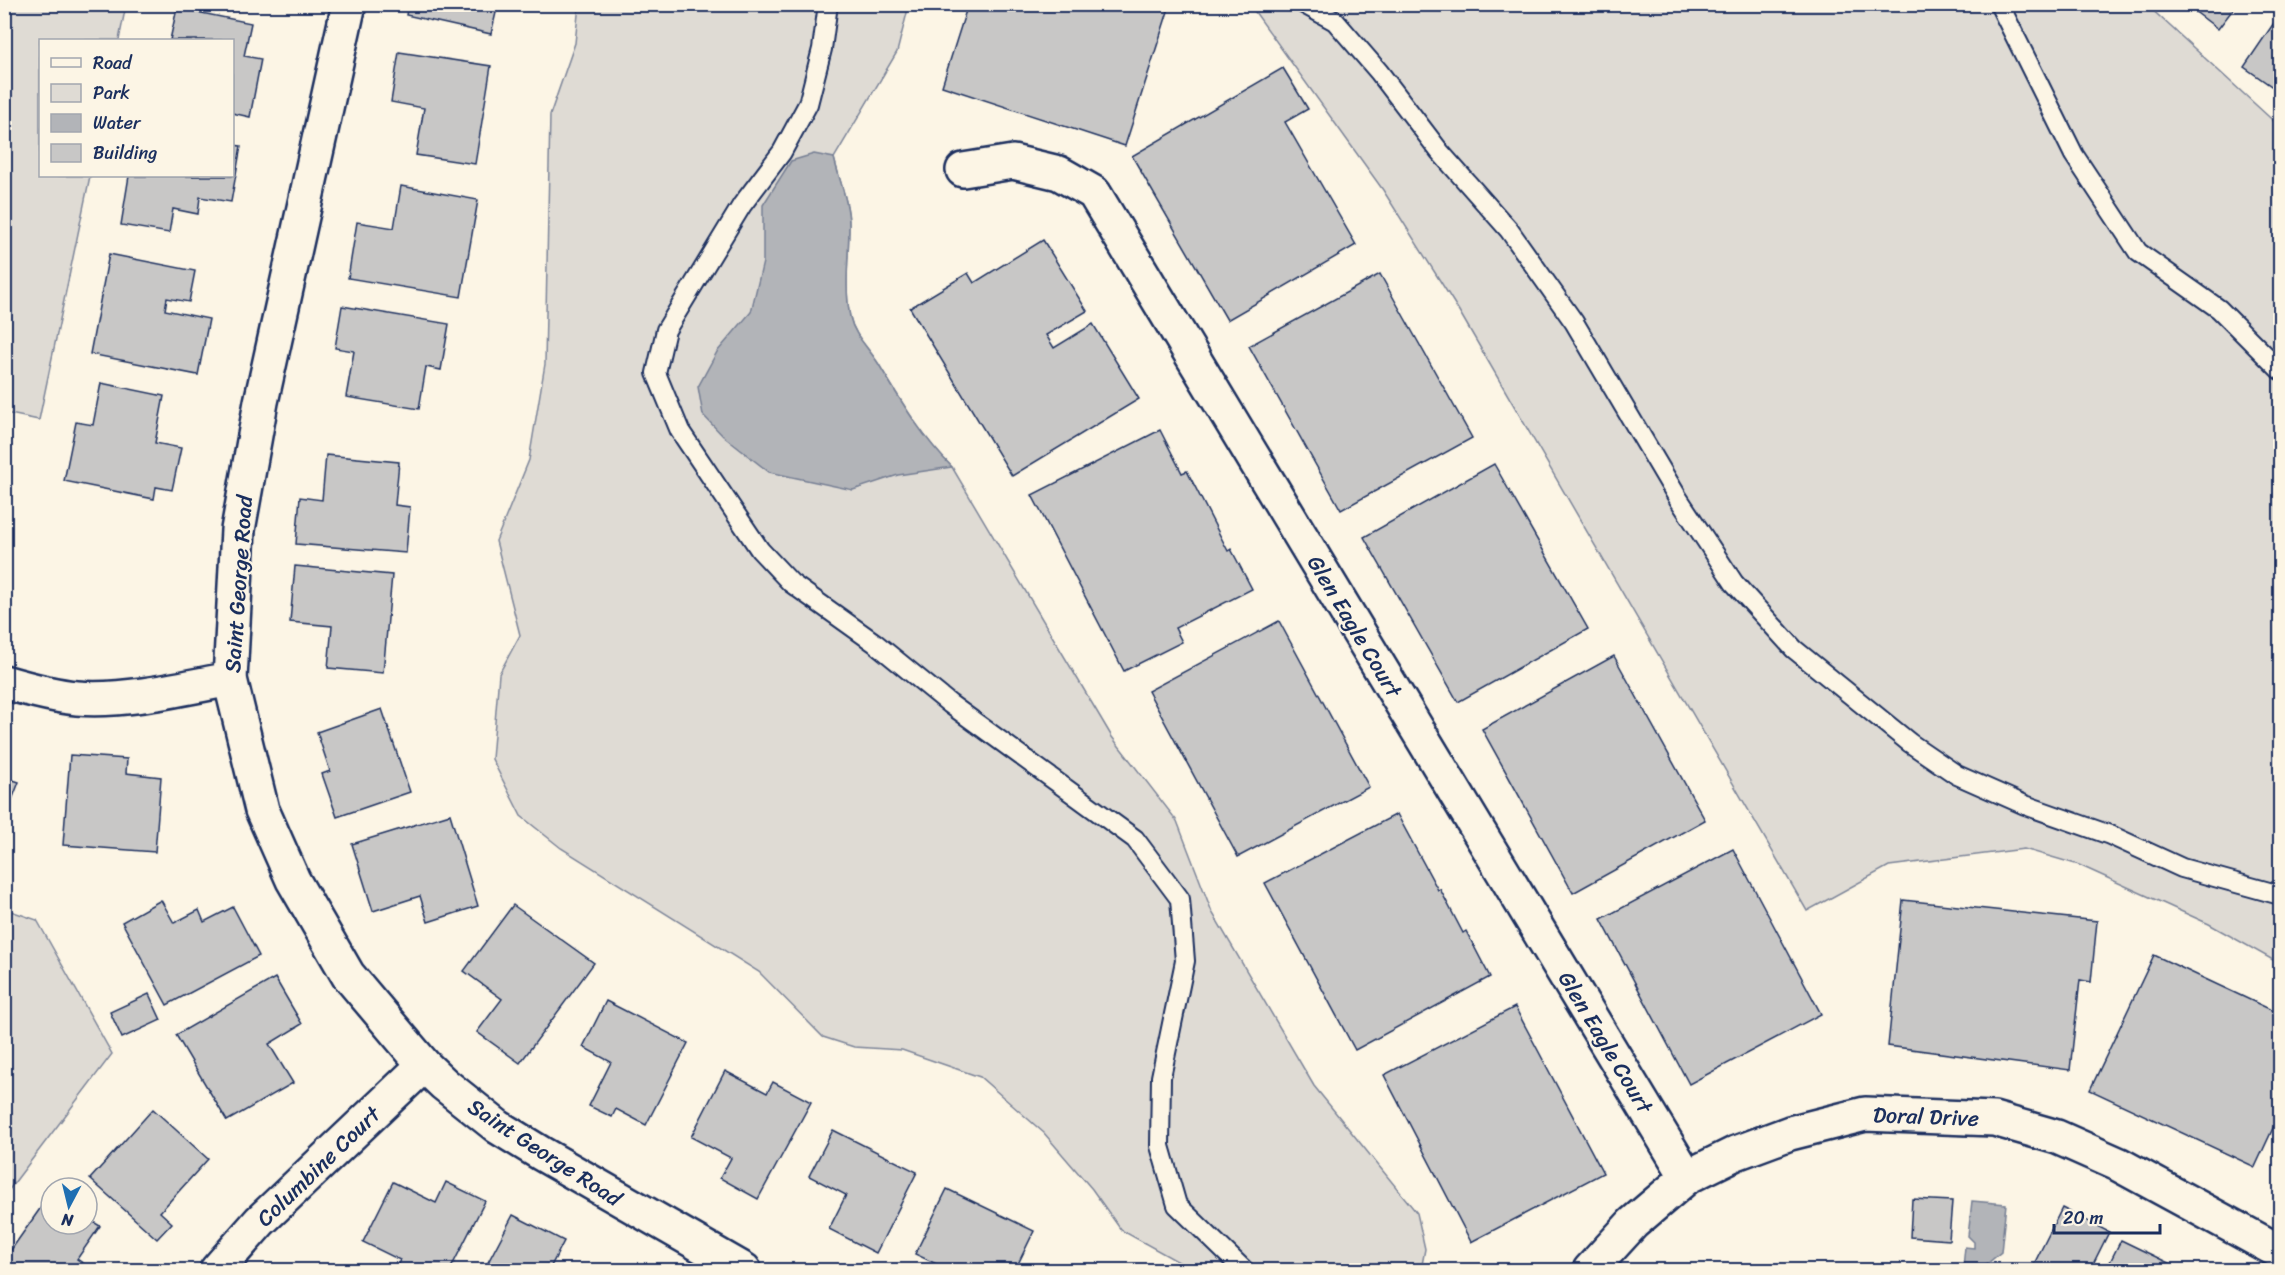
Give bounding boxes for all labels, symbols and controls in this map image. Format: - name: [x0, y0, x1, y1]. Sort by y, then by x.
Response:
- legend: [39, 39, 234, 177]
- text: Road: [93, 47, 133, 79]
- text: Park: [93, 77, 130, 109]
- text: Water: [93, 107, 142, 139]
- text: Building: [93, 137, 157, 169]
- street label: Saint George Road: [213, 493, 264, 674]
- street label: Glen Eagle Court: [1297, 547, 1413, 706]
- street label: Glen Eagle Court: [1548, 963, 1664, 1122]
- street label: Saint George Road: [460, 1088, 631, 1218]
- street label: Doral Drive: [1872, 1095, 1980, 1138]
- street label: Columbine Court: [247, 1096, 391, 1236]
- north arrow: [39, 1176, 99, 1236]
- scale bar: [2054, 1197, 2160, 1235]
- text: 20 m: [2063, 1202, 2103, 1234]
- text: N: [59, 1205, 75, 1236]

